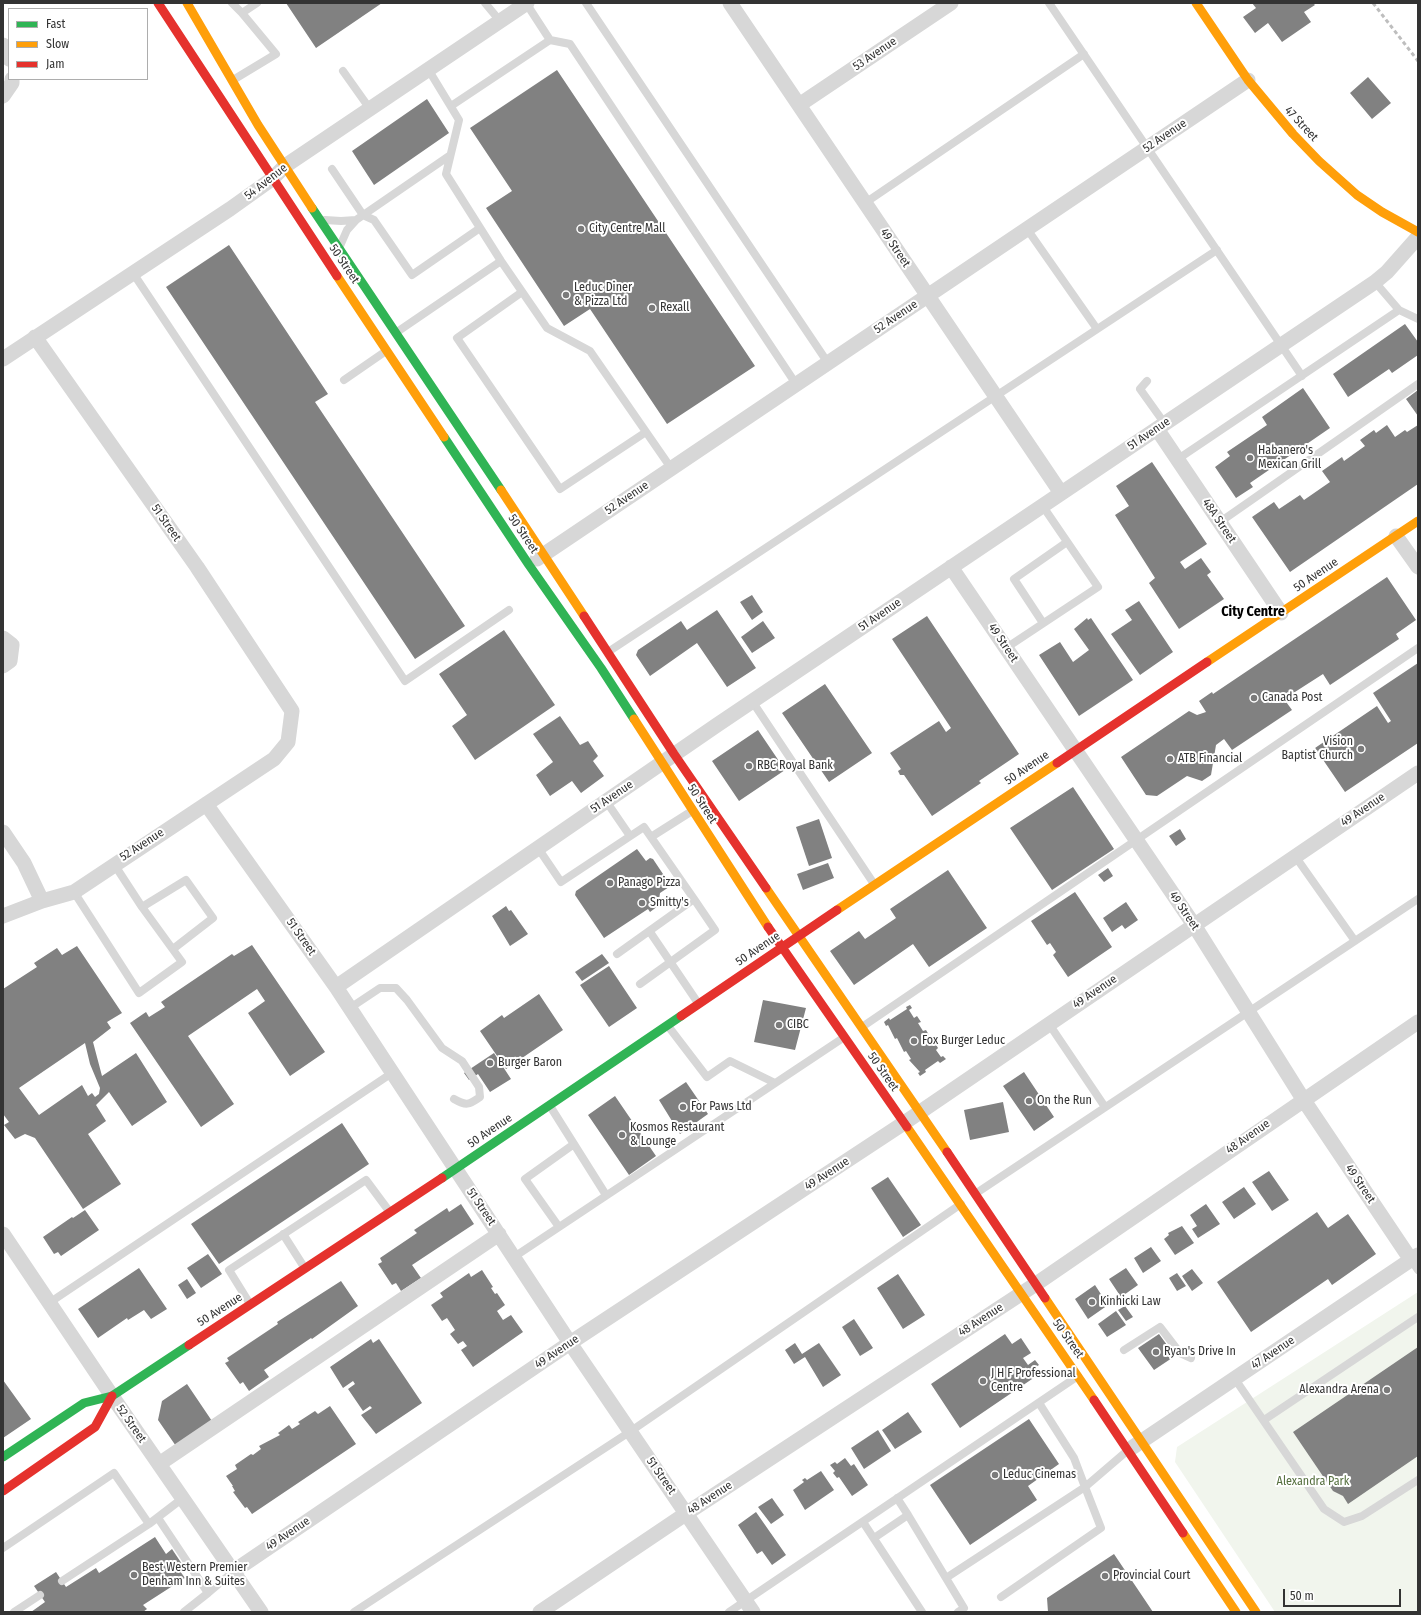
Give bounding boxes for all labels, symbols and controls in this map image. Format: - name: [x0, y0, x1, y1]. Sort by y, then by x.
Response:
- legend: [8, 8, 148, 80]
- text: Fast: [46, 17, 65, 31]
- street label: 53 Avenue: [850, 34, 900, 74]
- text: Slow: [46, 37, 69, 51]
- text: Jam: [46, 57, 64, 71]
- street label: 47 Street: [1281, 103, 1321, 145]
- street label: 52 Avenue: [1140, 116, 1190, 156]
- street label: 54 Avenue: [242, 161, 290, 203]
- place label: City Centre Mall: [589, 222, 665, 236]
- marker: City Centre Mall: [576, 224, 586, 234]
- street label: 49 Street: [877, 226, 913, 270]
- street label: 50 Street: [326, 242, 362, 286]
- place label: Leduc Diner & Pizza Ltd: [574, 281, 632, 309]
- marker: Leduc Diner & Pizza Ltd: [561, 290, 571, 300]
- street label: 52 Avenue: [871, 297, 921, 337]
- place label: Rexall: [660, 301, 689, 315]
- marker: Rexall: [647, 303, 657, 313]
- street label: 51 Avenue: [1125, 414, 1173, 454]
- place label: Habanero's Mexican Grill: [1258, 444, 1321, 472]
- marker: Habanero's Mexican Grill: [1245, 453, 1255, 463]
- street label: 52 Avenue: [602, 478, 652, 518]
- street label: 48A Street: [1199, 496, 1239, 546]
- street label: 51 Street: [148, 502, 184, 544]
- street label: 50 Street: [505, 512, 541, 556]
- street label: 50 Avenue: [1291, 555, 1341, 595]
- street label: 51 Avenue: [856, 595, 904, 635]
- district label: City Centre: [1221, 604, 1285, 620]
- street label: 49 Street: [985, 621, 1021, 665]
- place label: Canada Post: [1262, 691, 1322, 705]
- marker: Canada Post: [1249, 693, 1259, 703]
- place label: Vision Baptist Church: [1281, 735, 1353, 763]
- marker: Vision Baptist Church: [1356, 744, 1366, 754]
- street label: 50 Avenue: [1002, 748, 1052, 788]
- place label: ATB Financial: [1178, 752, 1242, 766]
- marker: ATB Financial: [1165, 754, 1175, 764]
- place label: RBC Royal Bank: [757, 759, 833, 773]
- marker: RBC Royal Bank: [744, 761, 754, 771]
- street label: 51 Avenue: [588, 777, 636, 817]
- street label: 50 Street: [684, 782, 720, 826]
- street label: 49 Avenue: [1338, 790, 1388, 830]
- street label: 52 Avenue: [117, 825, 167, 865]
- place label: Panago Pizza: [618, 876, 681, 890]
- marker: Panago Pizza: [605, 878, 615, 888]
- street label: 49 Street: [1166, 889, 1202, 933]
- place label: Smitty's: [650, 896, 689, 910]
- marker: Smitty's: [637, 898, 647, 908]
- street label: 51 Street: [283, 916, 319, 958]
- street label: 50 Avenue: [733, 929, 783, 969]
- street label: 49 Avenue: [1070, 972, 1120, 1012]
- place label: CIBC: [787, 1018, 809, 1032]
- marker: CIBC: [774, 1020, 784, 1030]
- place label: Fox Burger Leduc: [922, 1034, 1005, 1048]
- marker: Fox Burger Leduc: [909, 1036, 919, 1046]
- street label: 50 Street: [864, 1050, 902, 1094]
- place label: Burger Baron: [498, 1056, 562, 1070]
- marker: Burger Baron: [485, 1058, 495, 1068]
- place label: On the Run: [1037, 1094, 1092, 1108]
- marker: On the Run: [1024, 1096, 1034, 1106]
- place label: For Paws Ltd: [691, 1100, 752, 1114]
- marker: For Paws Ltd: [678, 1102, 688, 1112]
- street label: 50 Avenue: [465, 1111, 515, 1151]
- street label: 48 Avenue: [1223, 1117, 1273, 1157]
- place label: Kosmos Restaurant & Lounge: [630, 1121, 724, 1149]
- marker: Kosmos Restaurant & Lounge: [617, 1130, 627, 1140]
- street label: 49 Avenue: [802, 1154, 852, 1194]
- street label: 49 Street: [1342, 1162, 1378, 1206]
- street label: 51 Street: [463, 1186, 499, 1228]
- street label: 50 Avenue: [195, 1290, 245, 1330]
- place label: Kinhicki Law: [1100, 1295, 1161, 1309]
- marker: Kinhicki Law: [1087, 1297, 1097, 1307]
- street label: 48 Avenue: [956, 1300, 1006, 1340]
- street label: 50 Street: [1049, 1317, 1087, 1361]
- street label: 49 Avenue: [532, 1332, 582, 1372]
- street label: 47 Avenue: [1249, 1333, 1297, 1373]
- place label: Ryan's Drive In: [1164, 1345, 1236, 1359]
- marker: Ryan's Drive In: [1151, 1347, 1161, 1357]
- place label: J H F Professional Centre: [991, 1367, 1076, 1395]
- marker: J H F Professional Centre: [978, 1376, 988, 1386]
- place label: Alexandra Arena: [1299, 1383, 1379, 1397]
- marker: Alexandra Arena: [1382, 1385, 1392, 1395]
- street label: 52 Street: [113, 1402, 149, 1446]
- street label: 51 Street: [643, 1455, 679, 1497]
- place label: Leduc Cinemas: [1003, 1468, 1076, 1482]
- marker: Leduc Cinemas: [990, 1470, 1000, 1480]
- park label: Alexandra Park: [1277, 1475, 1349, 1489]
- street label: 48 Avenue: [685, 1478, 735, 1518]
- street label: 49 Avenue: [263, 1514, 313, 1554]
- place label: Best Western Premier Denham Inn & Suites: [142, 1561, 247, 1589]
- place label: Provincial Court: [1113, 1569, 1190, 1583]
- marker: Best Western Premier Denham Inn & Suites: [129, 1570, 139, 1580]
- marker: Provincial Court: [1100, 1571, 1110, 1581]
- scale bar: [1285, 1581, 1403, 1607]
- text: 50 m: [1290, 1589, 1314, 1603]

